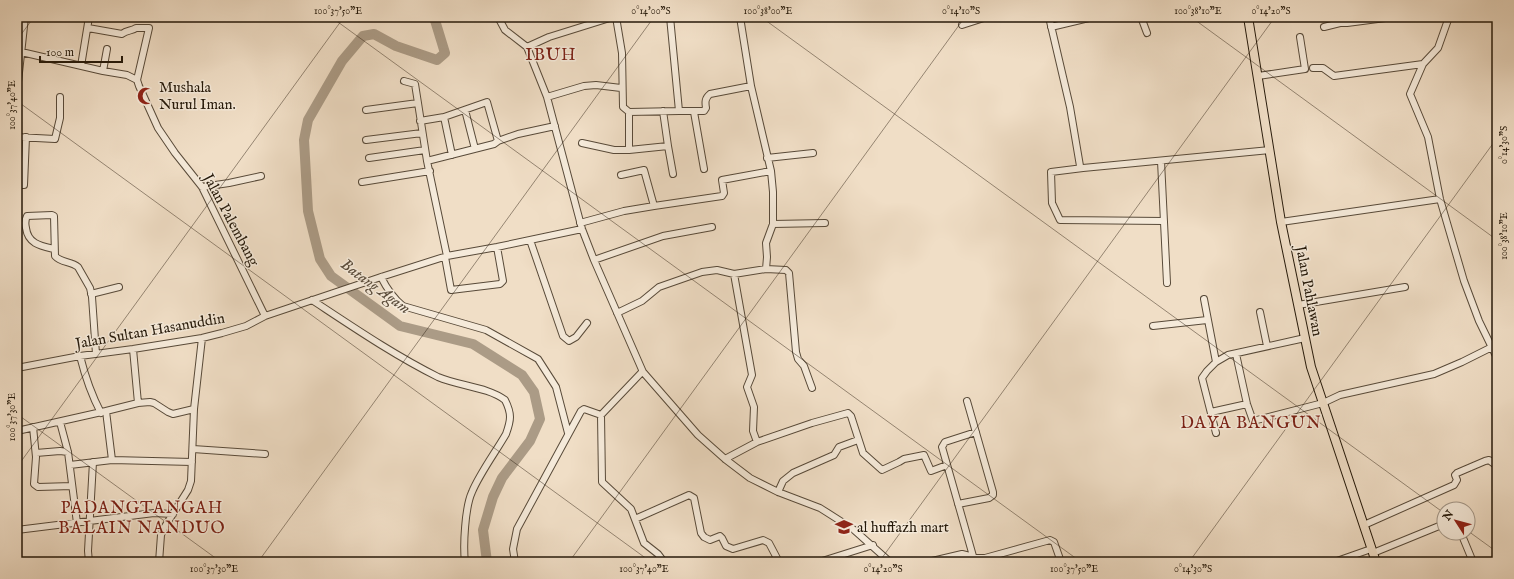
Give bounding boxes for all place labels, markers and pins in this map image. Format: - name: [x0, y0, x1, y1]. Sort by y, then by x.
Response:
- place label: Mushala Nurul Iman.: [159, 78, 236, 114]
- mosque icon: Mushala Nurul Iman.: [136, 86, 156, 106]
- school or university icon: al huffazh mart: [834, 517, 854, 537]
- place label: al huffazh mart: [857, 518, 949, 537]

